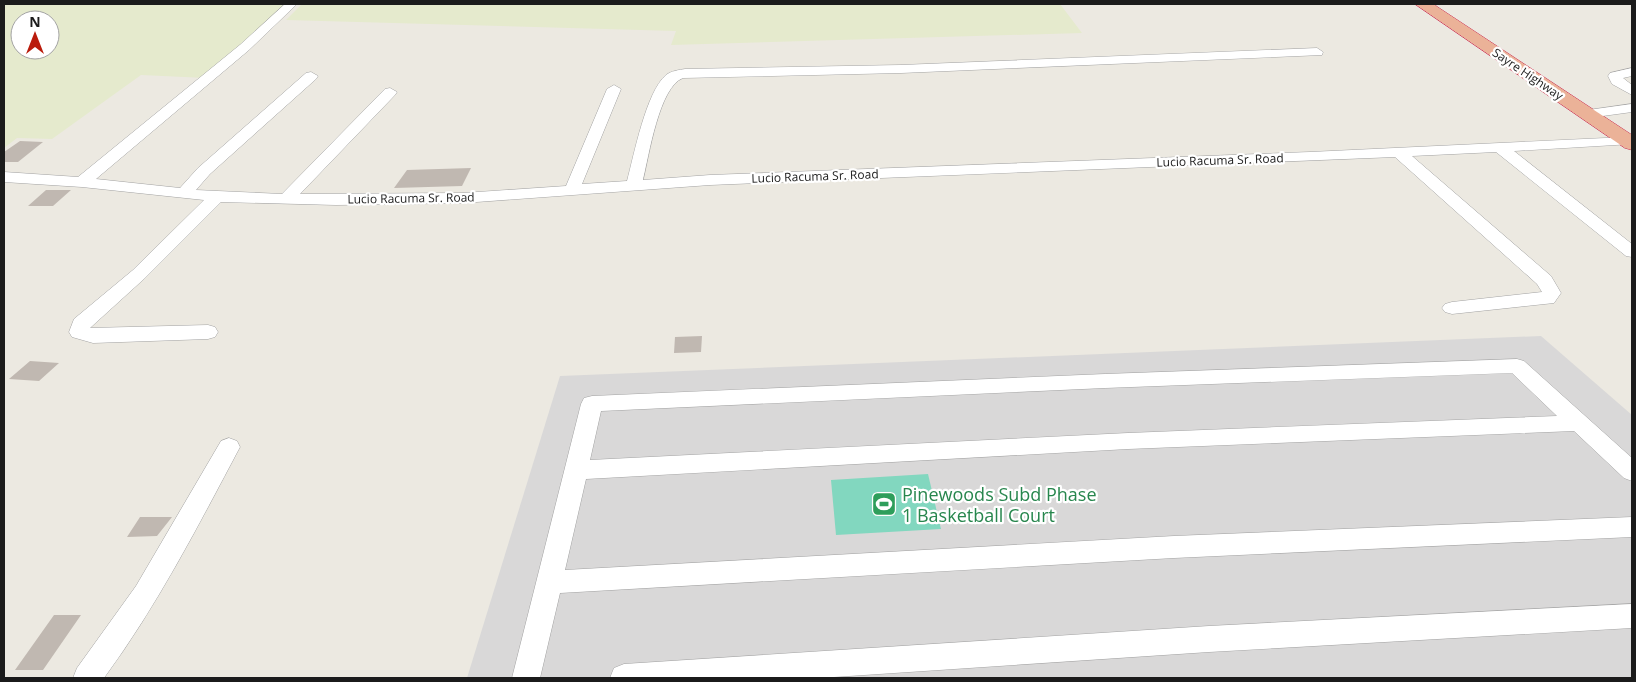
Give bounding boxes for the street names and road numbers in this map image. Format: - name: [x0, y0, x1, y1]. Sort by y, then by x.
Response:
- street label: Sayre Highway: [1489, 44, 1567, 104]
- street label: Lucio Racuma Sr. Road: [1156, 149, 1284, 171]
- street label: Lucio Racuma Sr. Road: [751, 165, 879, 187]
- street label: Lucio Racuma Sr. Road: [347, 188, 475, 208]

